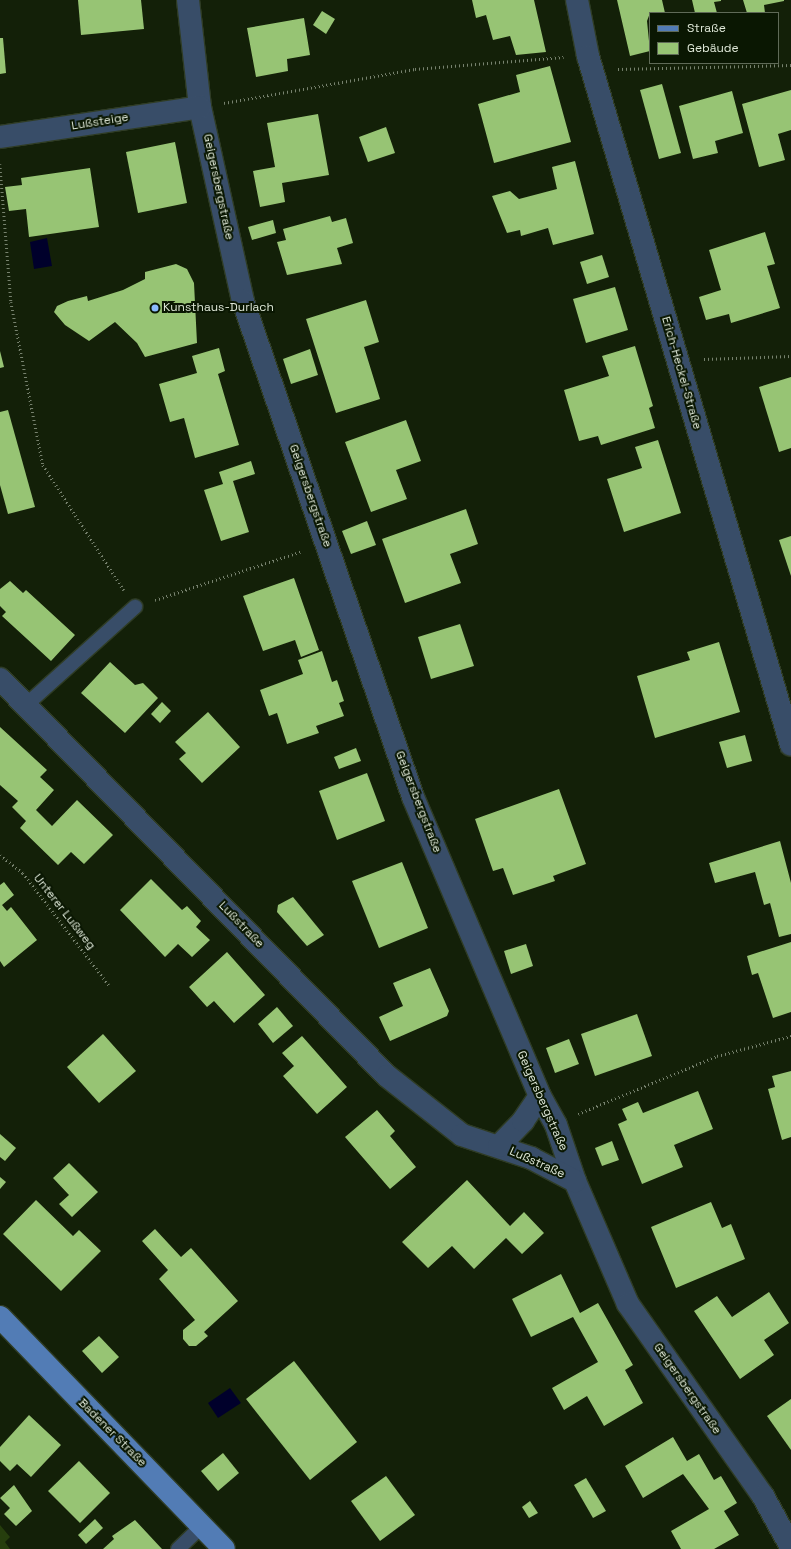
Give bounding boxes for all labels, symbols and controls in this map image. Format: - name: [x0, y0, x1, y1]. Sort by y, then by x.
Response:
- legend: [649, 12, 779, 64]
- text: Straße: [687, 20, 726, 36]
- text: Gebäude: [687, 40, 739, 56]
- street label: Lußsteige: [70, 110, 130, 134]
- street label: Geigersbergstraße: [200, 133, 236, 241]
- place label: Kunsthaus-Durlach: [163, 301, 274, 315]
- marker: Kunsthaus-Durlach: [150, 303, 160, 313]
- street label: Erich-Heckel-Straße: [658, 315, 704, 431]
- street label: Geigersbergstraße: [286, 443, 334, 549]
- street label: Geigersbergstraße: [392, 749, 444, 855]
- street label: Unterer Lußweg: [30, 871, 98, 953]
- street label: Lußstraße: [215, 899, 267, 951]
- street label: Geigersbergstraße: [513, 1049, 571, 1153]
- street label: Lußstraße: [507, 1144, 567, 1182]
- street label: Geigersbergstraße: [650, 1341, 724, 1437]
- street label: Badener Straße: [75, 1396, 149, 1470]

